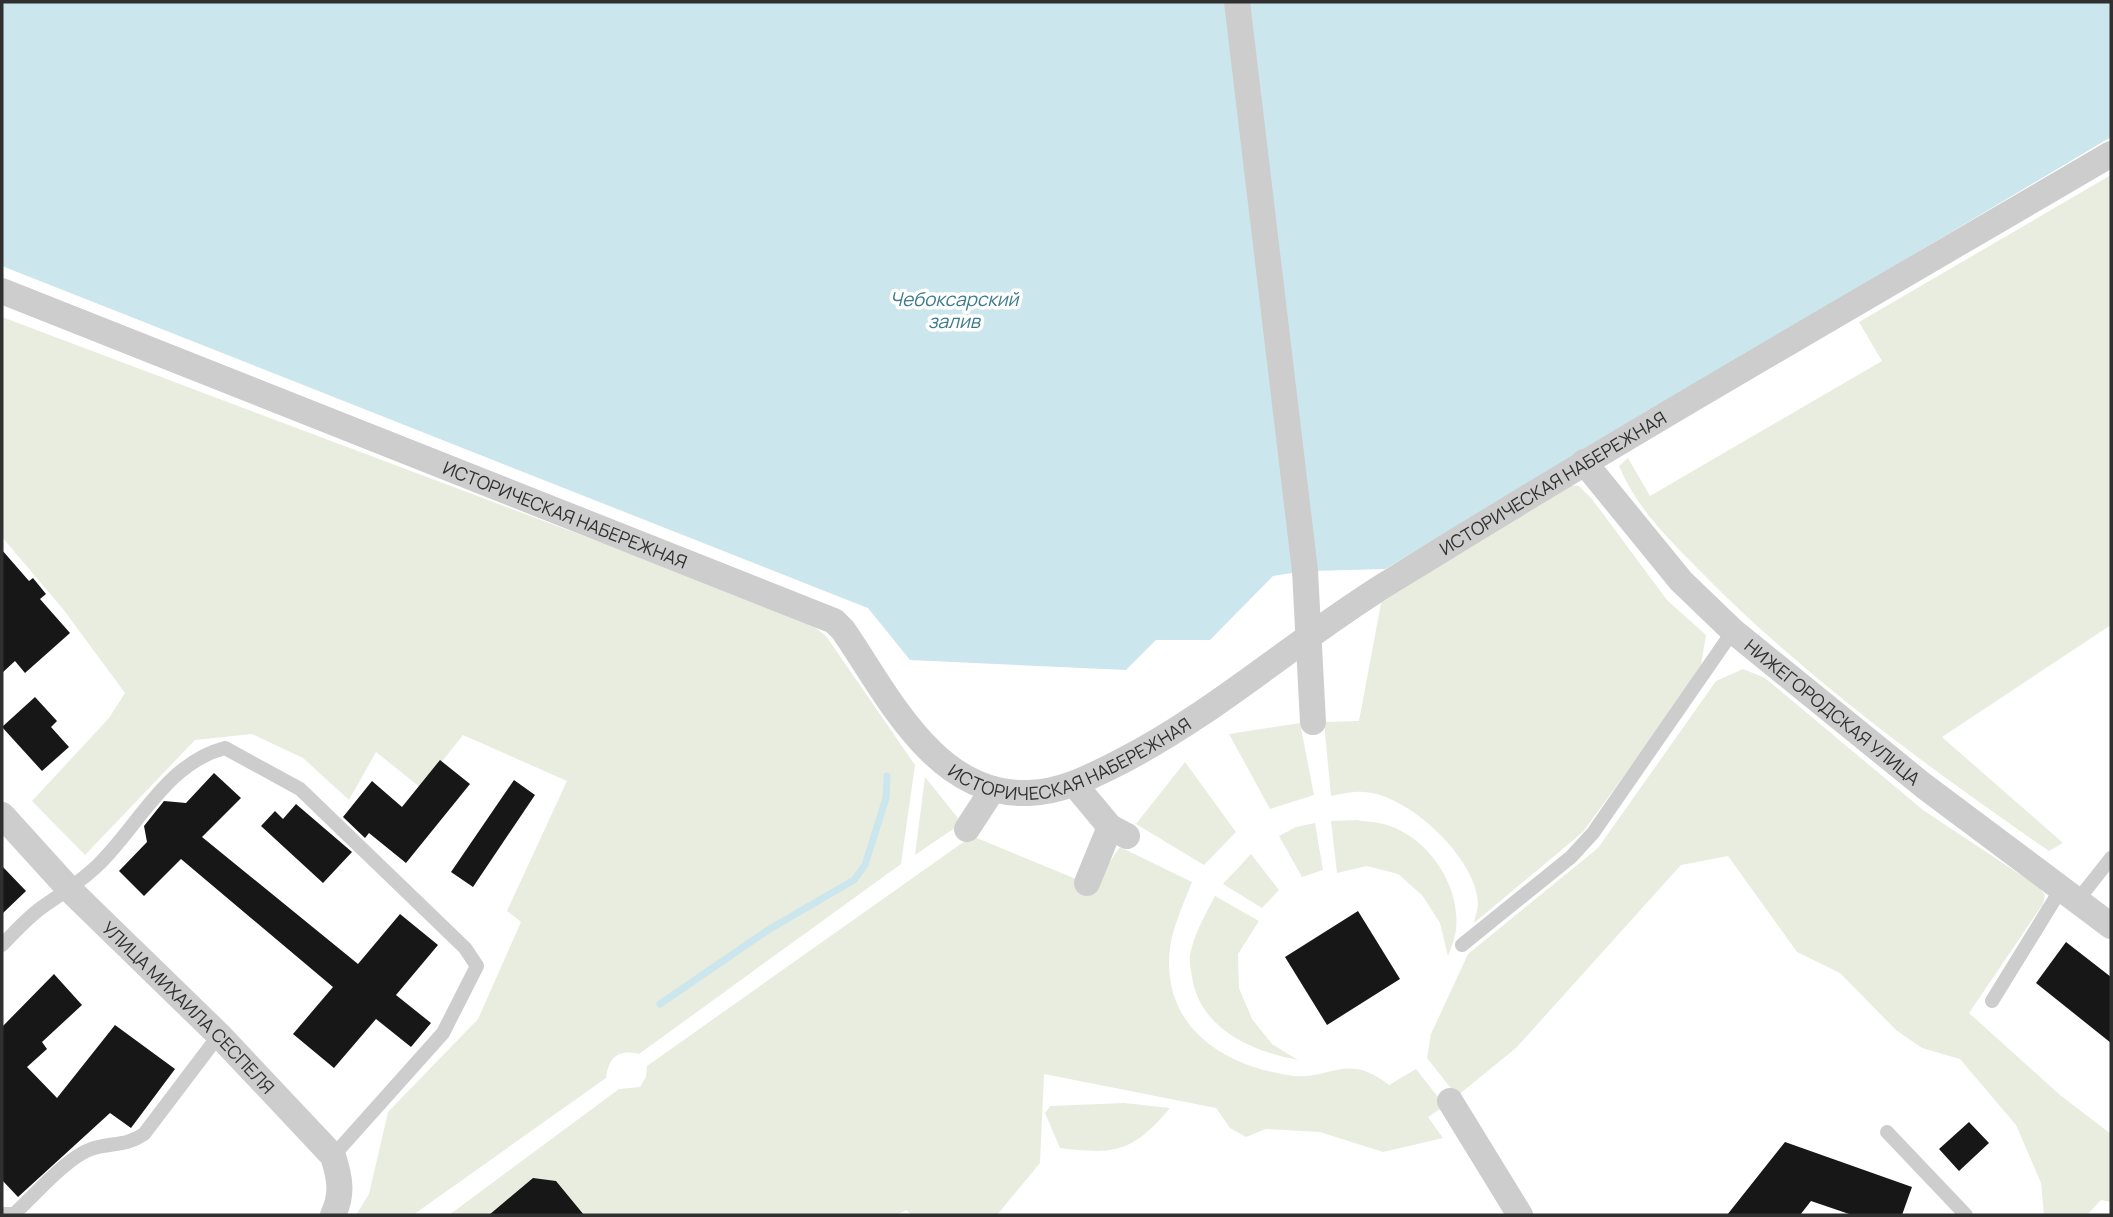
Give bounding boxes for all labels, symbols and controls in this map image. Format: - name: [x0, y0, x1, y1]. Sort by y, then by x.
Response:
- water label: Чебоксарский залив: [890, 286, 1021, 334]
- street label: ИСТОРИЧЕСКАЯ НАБЕРЕЖНАЯ: [1435, 405, 1671, 560]
- street label: ИСТОРИЧЕСКАЯ НАБЕРЕЖНАЯ: [440, 455, 691, 574]
- street label: НИЖЕГОРОДСКАЯ УЛИЦА: [1740, 633, 1926, 791]
- street label: ИСТОРИЧЕСКАЯ НАБЕРЕЖНАЯ: [944, 712, 1195, 805]
- street label: УЛИЦА МИХАИЛА СЕСПЕЛЯ: [97, 916, 280, 1099]

